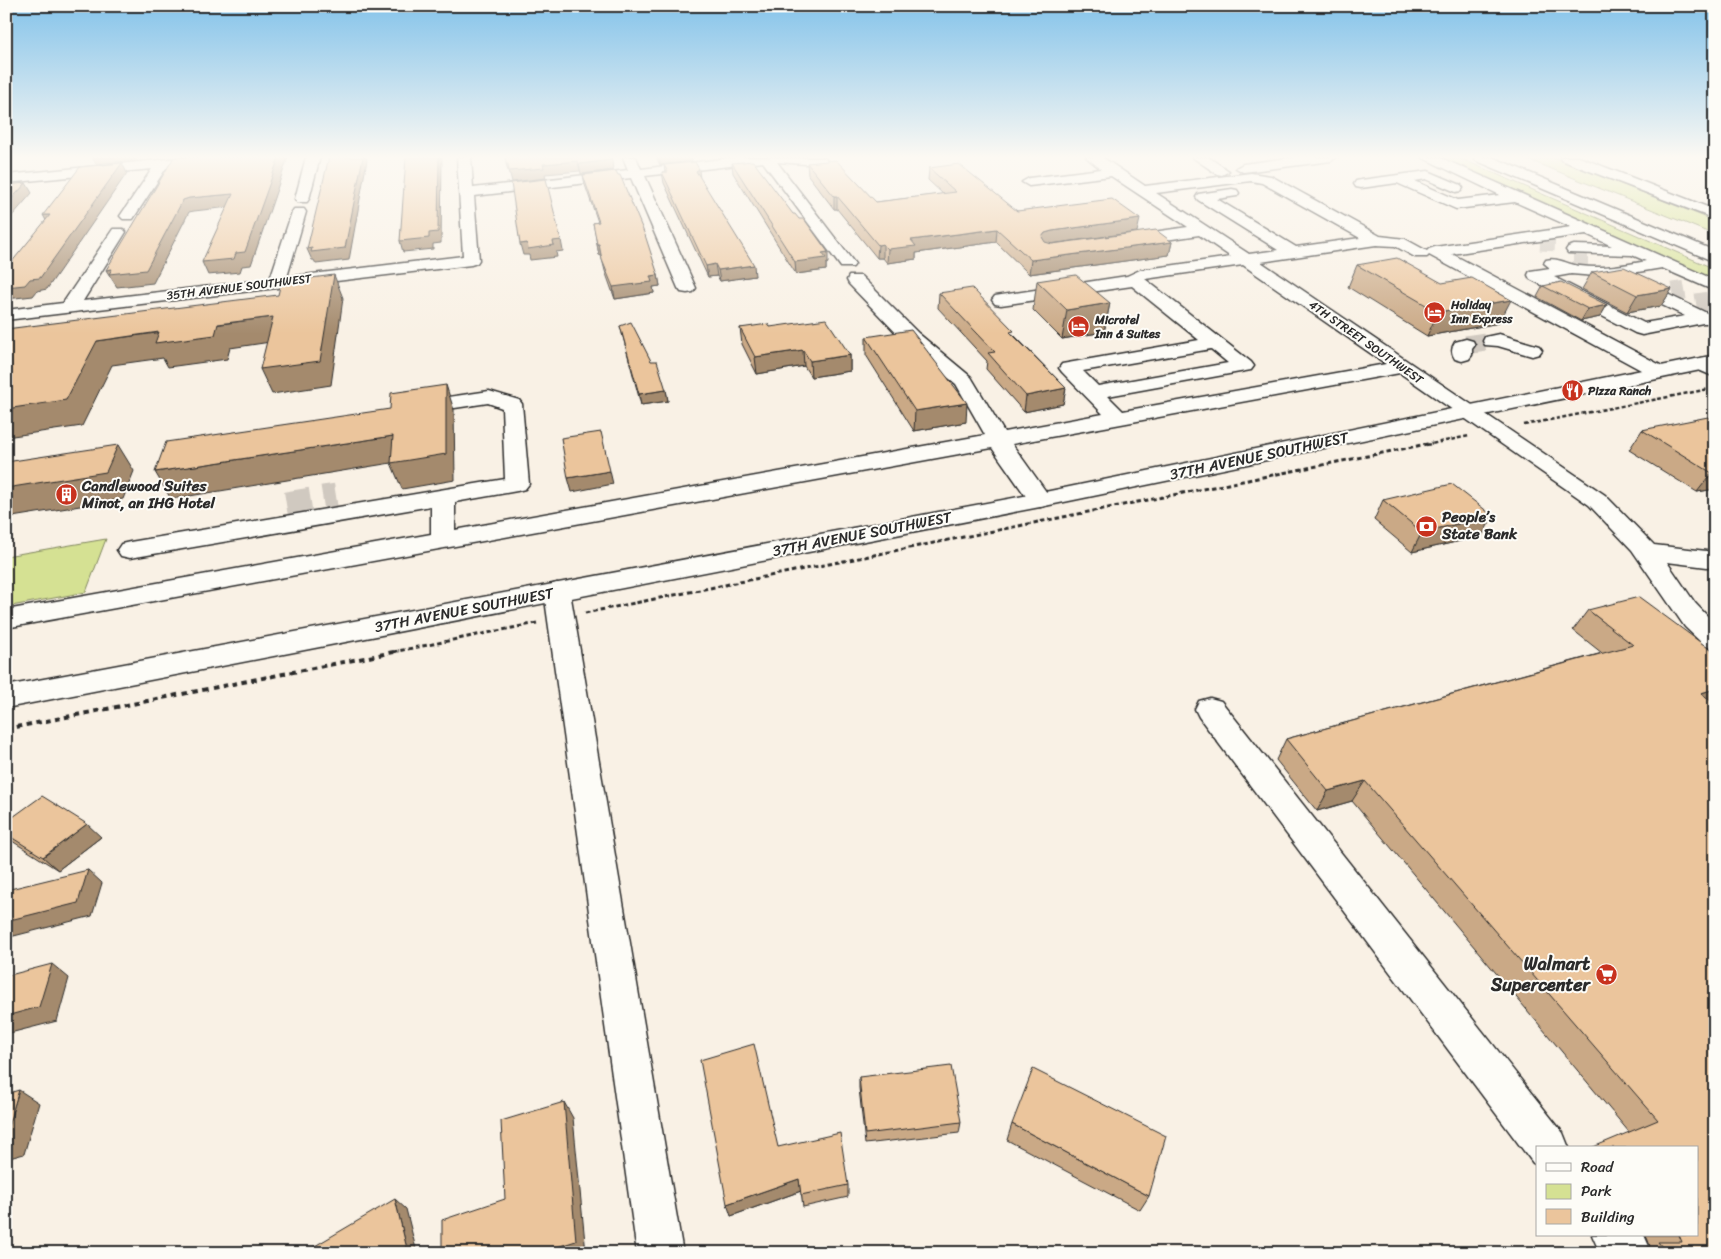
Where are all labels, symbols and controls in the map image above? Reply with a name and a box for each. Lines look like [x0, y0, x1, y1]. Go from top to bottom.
street label: 35TH AVENUE SOUTHWEST [165, 267, 314, 307]
street label: 4TH STREET SOUTHWEST [1304, 294, 1429, 391]
place label: Holiday Inn Express [1450, 294, 1513, 330]
hotel icon: Holiday Inn Express [1423, 300, 1447, 324]
place label: Microtel Inn & Suites [1094, 309, 1161, 345]
hotel icon: Microtel Inn & Suites [1067, 315, 1091, 339]
restaurant icon: Pizza Ranch [1560, 379, 1584, 403]
place label: Pizza Ranch [1588, 380, 1652, 402]
street label: 37TH AVENUE SOUTHWEST [1167, 424, 1352, 488]
place label: Candlewood Suites Minot, an IHG Hotel [81, 473, 215, 516]
building icon: Candlewood Suites Minot, an IHG Hotel [54, 483, 78, 507]
street label: 37TH AVENUE SOUTHWEST [770, 504, 955, 564]
place label: People’s State Bank [1441, 504, 1518, 547]
bank icon: People’s State Bank [1414, 514, 1438, 538]
street label: 37TH AVENUE SOUTHWEST [372, 580, 557, 640]
place label: Walmart Supercenter [1490, 948, 1592, 1001]
supermarket icon: Walmart Supercenter [1594, 962, 1618, 986]
legend [1536, 1146, 1698, 1236]
text: Road [1581, 1154, 1614, 1180]
text: Park [1581, 1178, 1612, 1204]
text: Building [1581, 1204, 1635, 1230]

